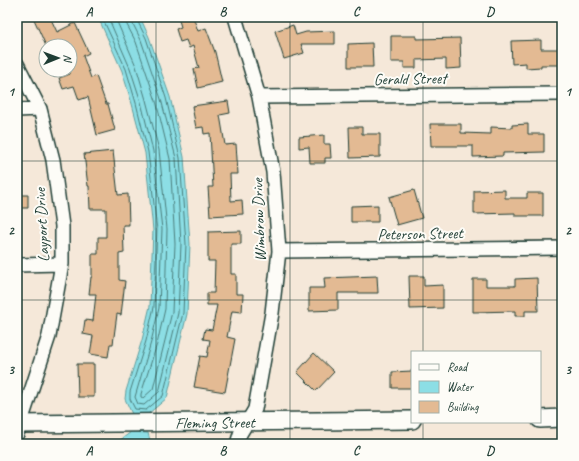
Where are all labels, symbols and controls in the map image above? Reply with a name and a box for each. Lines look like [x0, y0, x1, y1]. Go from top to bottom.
text: A [86, 4, 94, 20]
text: B [220, 4, 228, 20]
text: C [353, 4, 361, 20]
text: D [486, 4, 495, 20]
north arrow [38, 38, 78, 78]
text: N [61, 54, 75, 64]
street label: Gerald Street [373, 68, 449, 90]
text: 1 [8, 84, 16, 100]
text: 1 [565, 84, 573, 100]
street label: Wimbrow Drive [247, 176, 270, 262]
street label: Layport Drive [30, 186, 54, 262]
text: 2 [8, 223, 15, 239]
street label: Peterson Street [377, 223, 465, 245]
text: 2 [565, 223, 572, 239]
legend [411, 351, 541, 423]
text: Road [447, 359, 469, 375]
text: 3 [8, 362, 15, 378]
text: 3 [565, 362, 572, 378]
text: Water [447, 379, 475, 395]
text: Building [447, 399, 479, 415]
street label: Fleming Street [175, 413, 257, 433]
text: A [86, 443, 94, 459]
text: B [220, 443, 228, 459]
text: C [353, 443, 361, 459]
text: D [486, 443, 495, 459]

